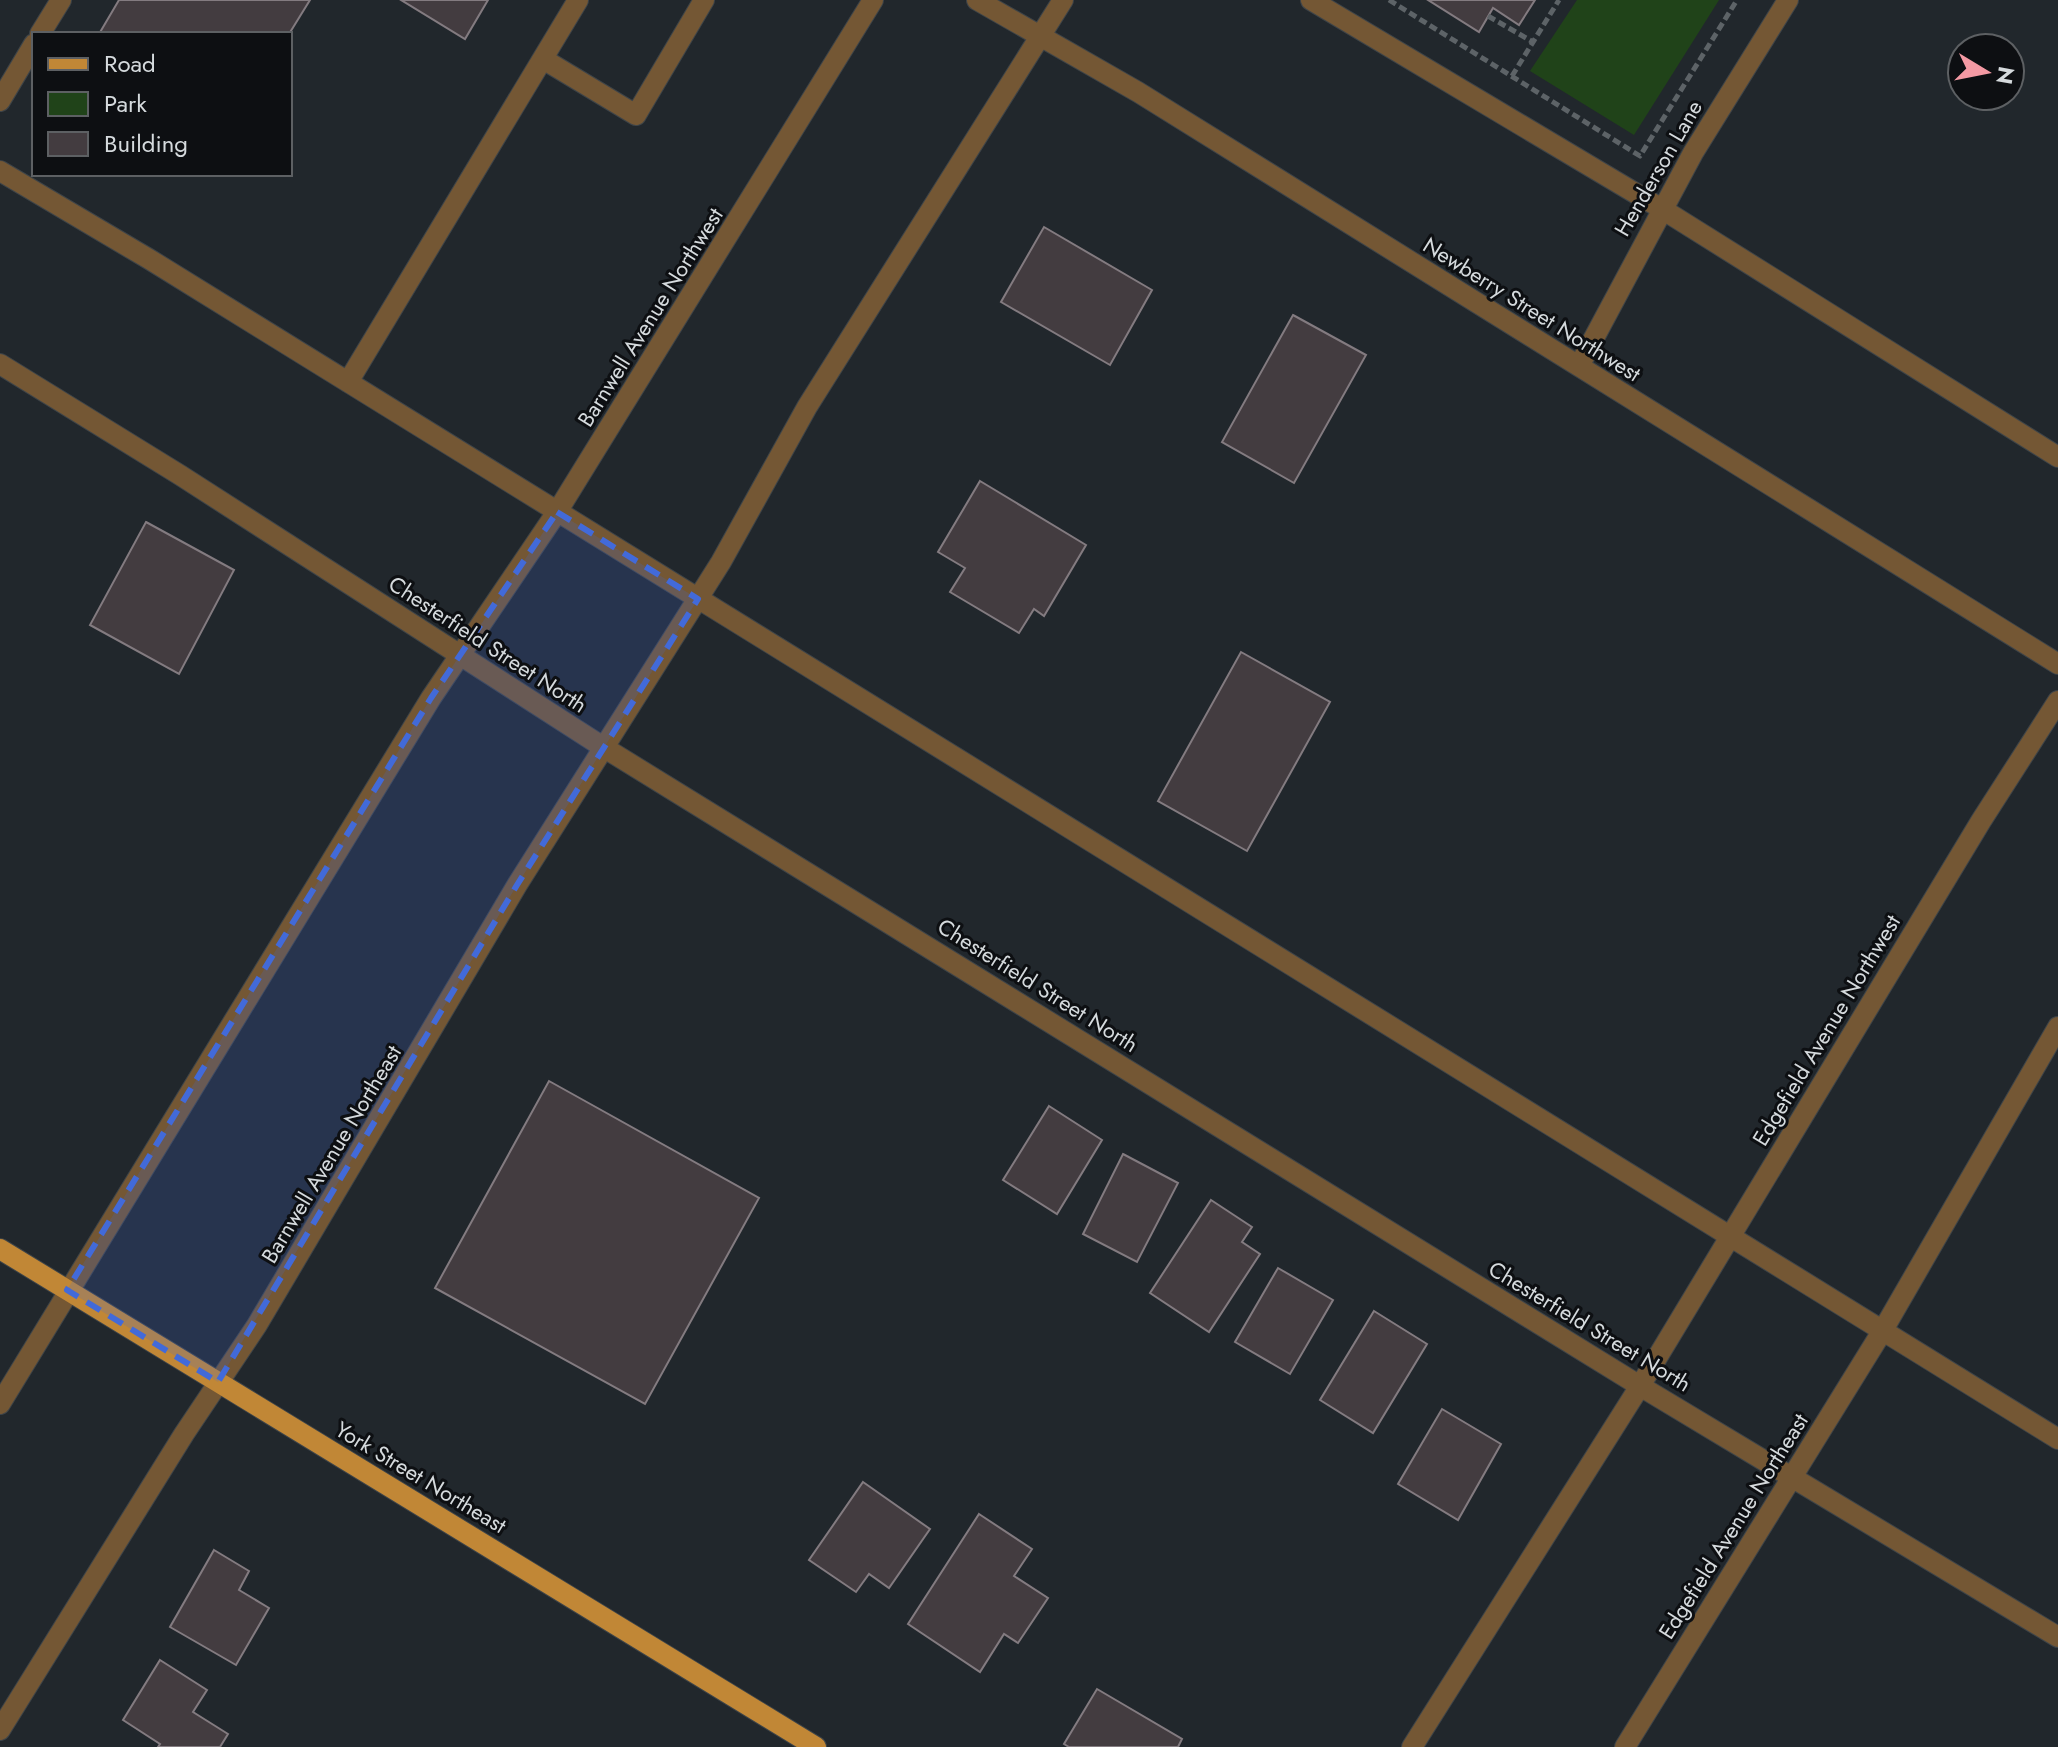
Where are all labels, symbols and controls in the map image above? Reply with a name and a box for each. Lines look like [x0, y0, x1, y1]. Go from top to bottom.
legend [32, 32, 292, 176]
north arrow [1946, 32, 2026, 112]
text: Road [104, 46, 156, 81]
text: N [1988, 64, 2023, 87]
text: Park [104, 86, 147, 121]
street label: Henderson Lane [1606, 94, 1710, 242]
text: Building [104, 126, 188, 161]
street label: Barnwell Avenue Northwest [569, 201, 731, 433]
street label: Newberry Street Northwest [1417, 229, 1648, 390]
street label: Chesterfield Street North [382, 568, 594, 720]
street label: Edgefield Avenue Northwest [1744, 908, 1908, 1152]
street label: Chesterfield Street North [932, 910, 1144, 1060]
street label: Barnwell Avenue Northeast [253, 1038, 409, 1269]
street label: Chesterfield Street North [1483, 1253, 1697, 1399]
street label: Edgefield Avenue Northeast [1650, 1406, 1816, 1645]
street label: York Street Northeast [329, 1413, 513, 1541]

